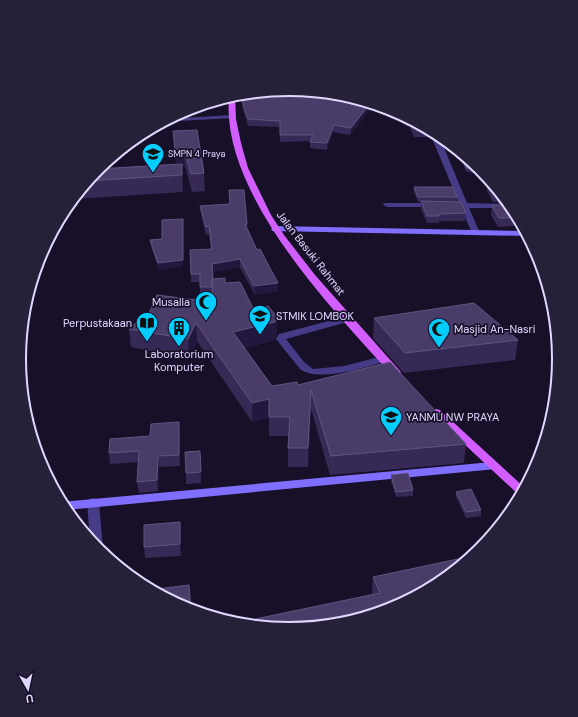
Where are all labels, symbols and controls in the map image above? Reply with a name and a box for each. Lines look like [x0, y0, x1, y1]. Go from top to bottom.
school or university icon: SMPN 4 Praya [140, 141, 166, 174]
place label: SMPN 4 Praya [168, 148, 226, 160]
street label: Jalan Basuki Rahmat [274, 208, 348, 298]
mosque icon: Musalla [193, 289, 219, 322]
place label: Musalla [152, 295, 190, 309]
school or university icon: STMIK LOMBOK [247, 303, 273, 336]
place label: STMIK LOMBOK [276, 309, 355, 323]
library icon: Perpustakaan [134, 310, 160, 343]
building icon: Laboratorium Komputer [166, 315, 192, 348]
place label: Perpustakaan [63, 316, 132, 330]
mosque icon: Masjid An-Nasri [426, 316, 452, 349]
place label: Masjid An-Nasri [454, 322, 535, 336]
place label: Laboratorium Komputer [145, 347, 213, 374]
school or university icon: YANMU NW PRAYA [378, 404, 404, 437]
place label: YANMU NW PRAYA [406, 410, 499, 424]
north arrow [8, 669, 48, 709]
text: U [25, 691, 34, 706]

